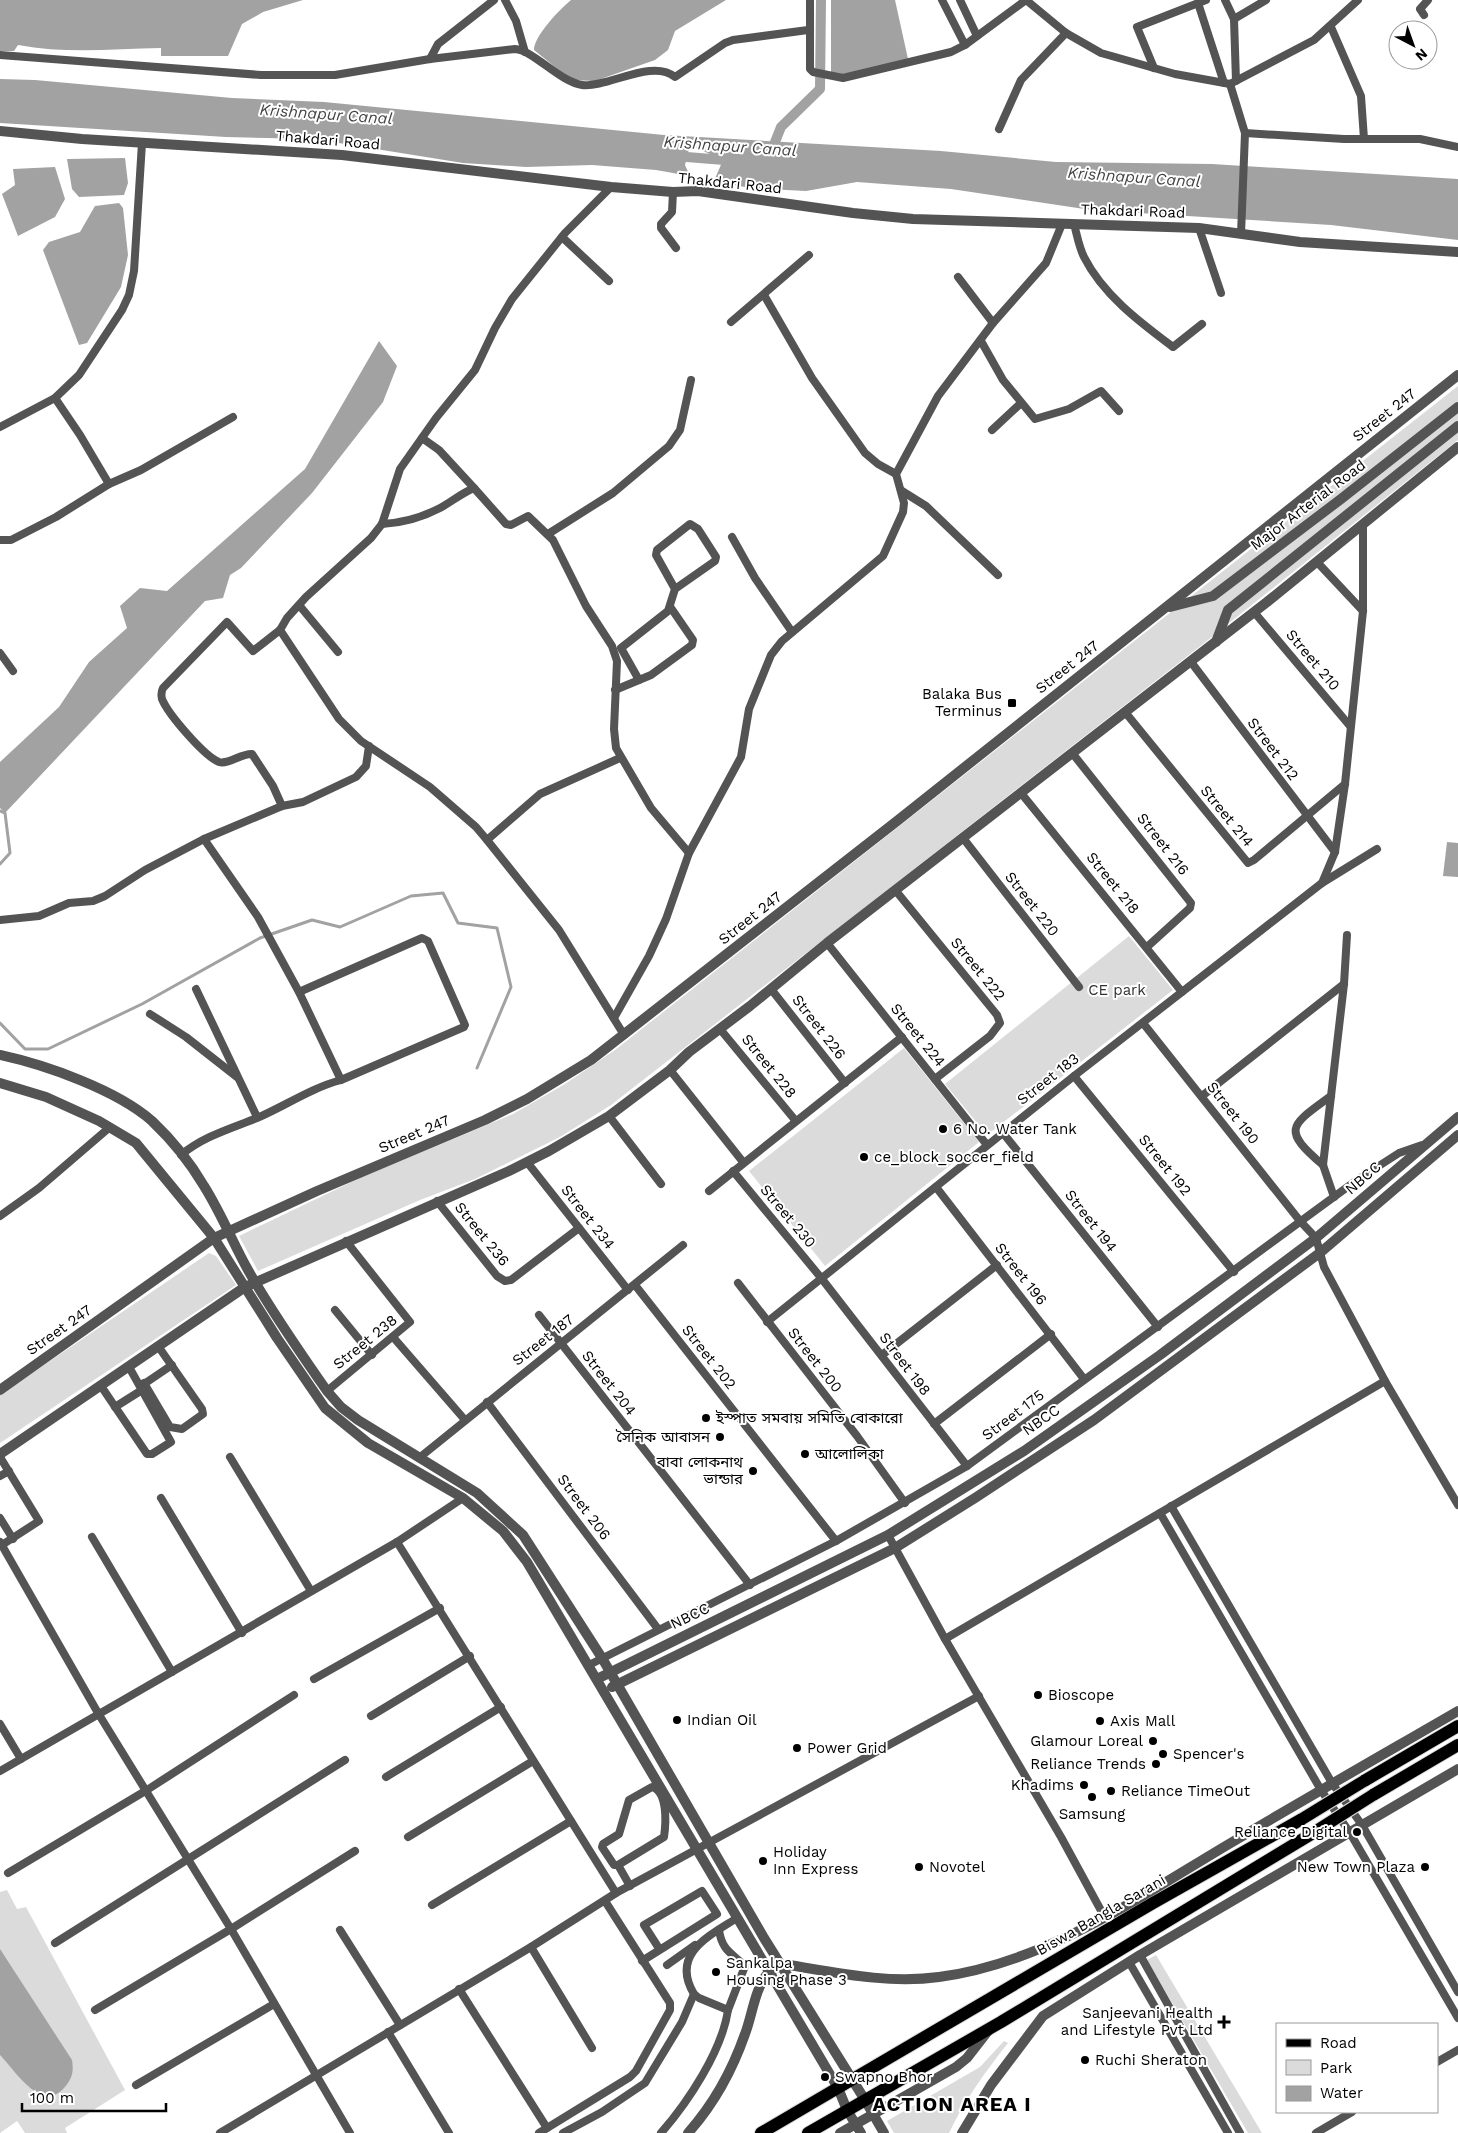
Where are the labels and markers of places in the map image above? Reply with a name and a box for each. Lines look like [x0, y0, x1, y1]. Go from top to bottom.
place label: Balaka Bus Terminus [922, 685, 1002, 720]
marker: Balaka Bus Terminus [1006, 697, 1018, 709]
place label: 6 No. Water Tank [953, 1120, 1077, 1138]
marker: 6 No. Water Tank [937, 1123, 949, 1135]
place label: ce_block_soccer_field [874, 1148, 1034, 1166]
marker: ce_block_soccer_field [858, 1151, 870, 1163]
place label: ইস্পাত সমবায় সমিতি বোকারো [715, 1409, 904, 1427]
marker: ইস্পাত সমবায় সমিতি বোকারো [700, 1412, 712, 1424]
place label: সৈনিক আবাসন [615, 1428, 711, 1446]
marker: সৈনিক আবাসন [714, 1431, 726, 1443]
place label: আলোলিকা [814, 1445, 885, 1463]
marker: আলোলিকা [799, 1448, 811, 1460]
place label: বাবা লোকনাথ ভান্ডার [656, 1453, 744, 1488]
marker: বাবা লোকনাথ ভান্ডার [747, 1465, 759, 1477]
place label: Bioscope [1048, 1686, 1114, 1704]
marker: Bioscope [1032, 1689, 1044, 1701]
place label: Indian Oil [687, 1711, 757, 1729]
place label: Axis Mall [1110, 1712, 1176, 1730]
marker: Indian Oil [671, 1714, 683, 1726]
marker: Axis Mall [1094, 1715, 1106, 1727]
place label: Glamour Loreal [1030, 1732, 1143, 1750]
marker: Glamour Loreal [1147, 1735, 1159, 1747]
place label: Power Grid [807, 1739, 887, 1757]
marker: Power Grid [791, 1742, 803, 1754]
place label: Spencer's [1173, 1745, 1244, 1763]
marker: Spencer's [1157, 1748, 1169, 1760]
place label: Reliance Trends [1030, 1755, 1146, 1773]
marker: Reliance Trends [1150, 1758, 1162, 1770]
place label: Khadims [1011, 1776, 1074, 1794]
marker: Khadims [1078, 1779, 1090, 1791]
place label: Reliance TimeOut [1121, 1782, 1251, 1800]
marker: Reliance TimeOut [1105, 1785, 1117, 1797]
marker: Samsung [1086, 1791, 1098, 1803]
place label: Samsung [1059, 1805, 1125, 1823]
place label: Reliance Digital [1234, 1823, 1347, 1841]
marker: Reliance Digital [1351, 1826, 1363, 1838]
place label: Holiday Inn Express [773, 1843, 858, 1878]
marker: Holiday Inn Express [757, 1855, 769, 1867]
place label: Novotel [929, 1858, 985, 1876]
place label: New Town Plaza [1297, 1858, 1415, 1876]
marker: Novotel [913, 1861, 925, 1873]
marker: New Town Plaza [1419, 1861, 1431, 1873]
place label: Sankalpa Housing Phase 3 [726, 1954, 847, 1989]
marker: Sankalpa Housing Phase 3 [710, 1966, 722, 1978]
place label: Sanjeevani Health and Lifestyle Pvt Ltd [1061, 2004, 1213, 2039]
marker: Sanjeevani Health and Lifestyle Pvt Ltd [1217, 2015, 1231, 2029]
place label: Ruchi Sheraton [1095, 2051, 1207, 2069]
marker: Ruchi Sheraton [1079, 2054, 1091, 2066]
place label: Swapno Bhor [835, 2068, 933, 2086]
marker: Swapno Bhor [819, 2071, 831, 2083]

